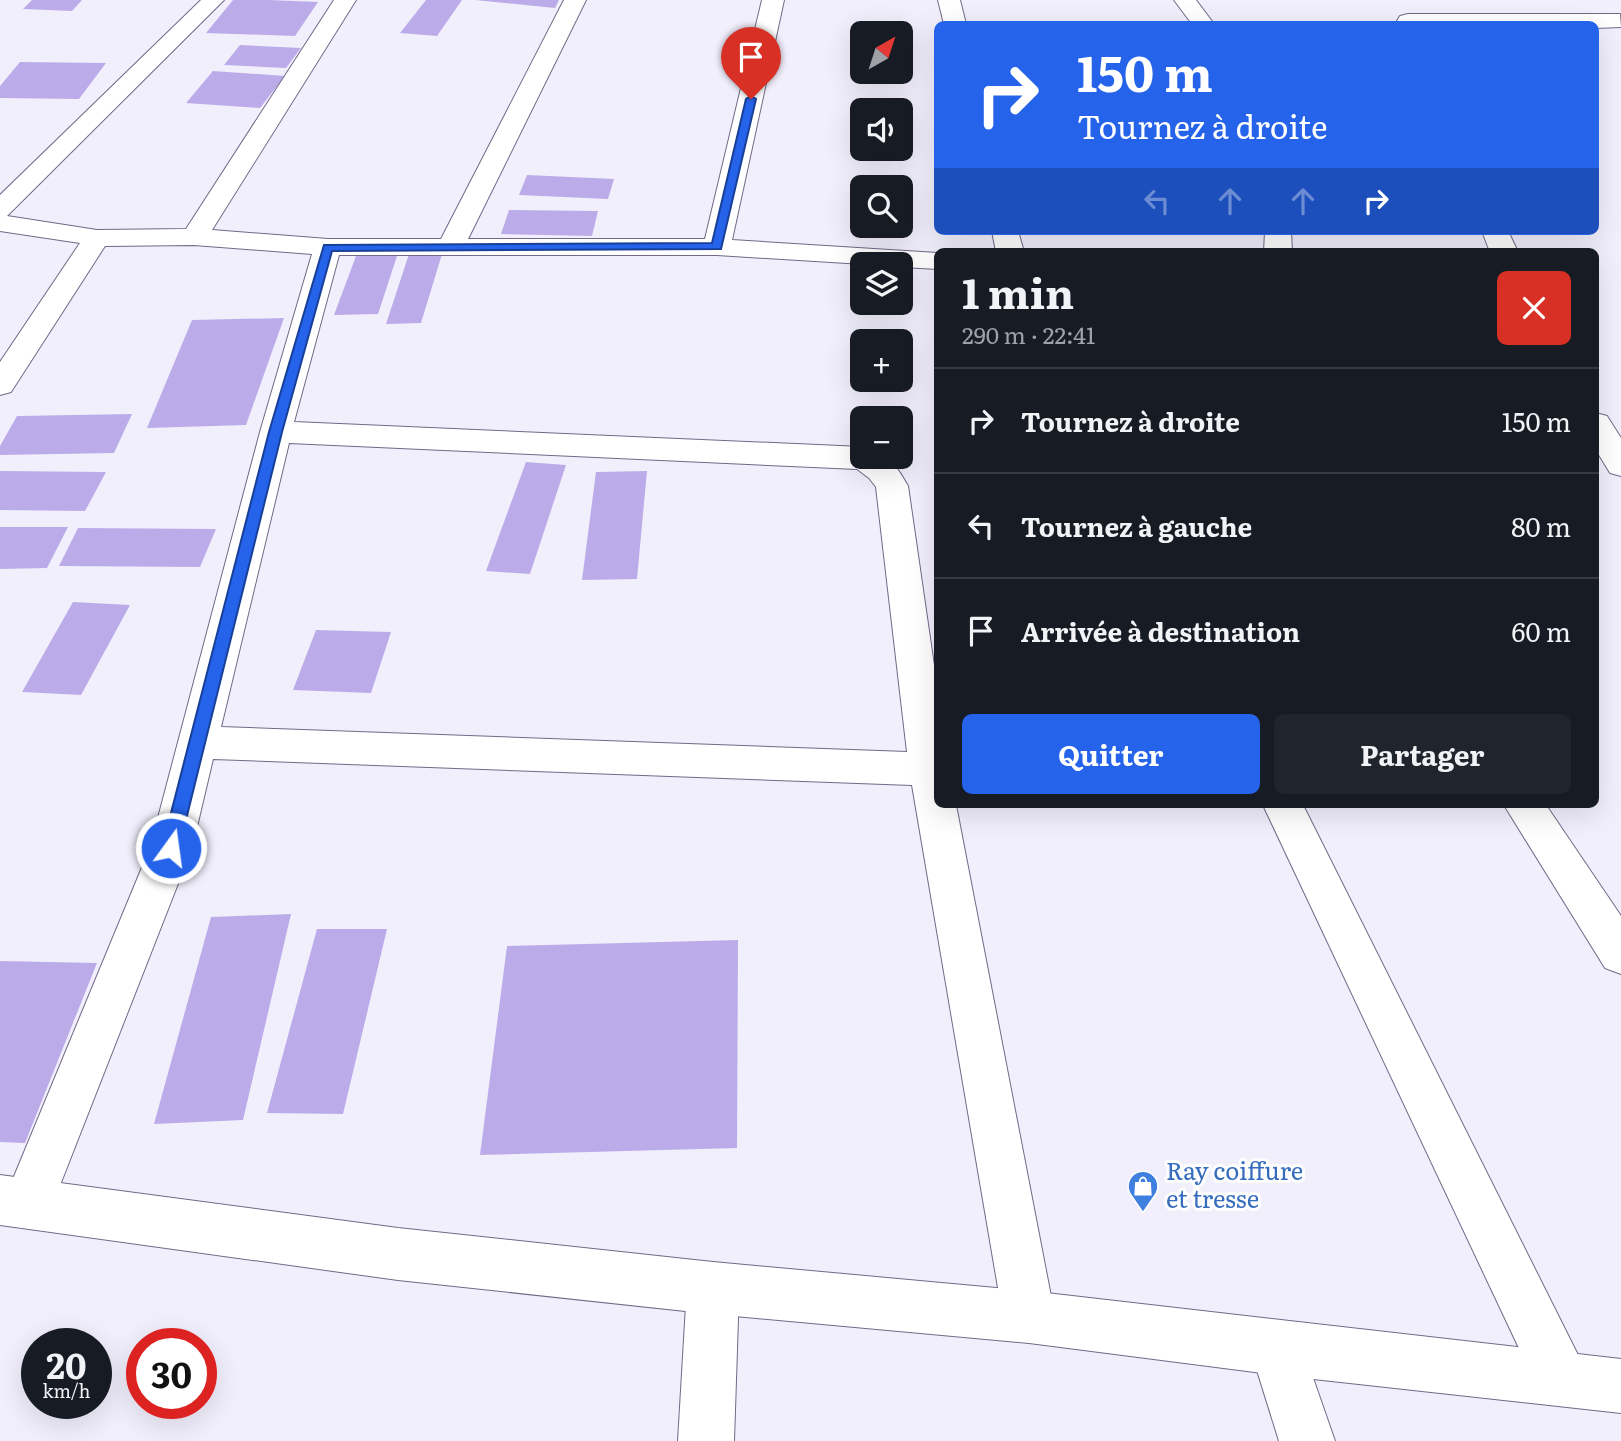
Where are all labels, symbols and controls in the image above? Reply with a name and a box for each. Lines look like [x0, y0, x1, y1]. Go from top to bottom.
north arrow [850, 21, 914, 84]
map controls [850, 21, 913, 469]
pin [721, 27, 781, 99]
text: 150 m [1077, 34, 1213, 107]
icon: arrive [732, 38, 770, 76]
icon: right [962, 49, 1053, 140]
button: sound [850, 98, 913, 161]
text: Tournez à droite [1077, 101, 1328, 149]
button: search [850, 175, 913, 238]
icon: left [1138, 182, 1176, 220]
icon: ahead [1211, 182, 1249, 220]
icon: ahead [1284, 182, 1322, 220]
icon: right [1357, 182, 1395, 220]
button: layers [850, 252, 913, 315]
text: 1 min [962, 260, 1074, 322]
button: close [1497, 271, 1571, 345]
text: 290 m · 22:41 [962, 317, 1095, 351]
button: + [850, 329, 913, 392]
text: Tournez à droite [1021, 401, 1240, 440]
text: 150 m [1502, 401, 1571, 440]
icon: right [962, 402, 1000, 440]
button: − [850, 406, 913, 469]
text: Tournez à gauche [1021, 506, 1252, 545]
text: 80 m [1511, 506, 1571, 545]
icon: left [962, 507, 1000, 545]
text: Arrivée à destination [1021, 611, 1300, 650]
text: 60 m [1512, 611, 1571, 650]
icon: arrive [962, 612, 1000, 650]
button: Quitter [962, 714, 1260, 794]
button: Partager [1274, 714, 1571, 794]
position arrow [134, 811, 208, 885]
place label: Ray coiffure et tresse [1166, 1152, 1303, 1215]
shop icon: Ray coiffure et tresse [1126, 1169, 1160, 1213]
speed limit sign: 30 [126, 1328, 217, 1419]
text: 20 [46, 1338, 87, 1390]
text: km/h [43, 1377, 90, 1404]

